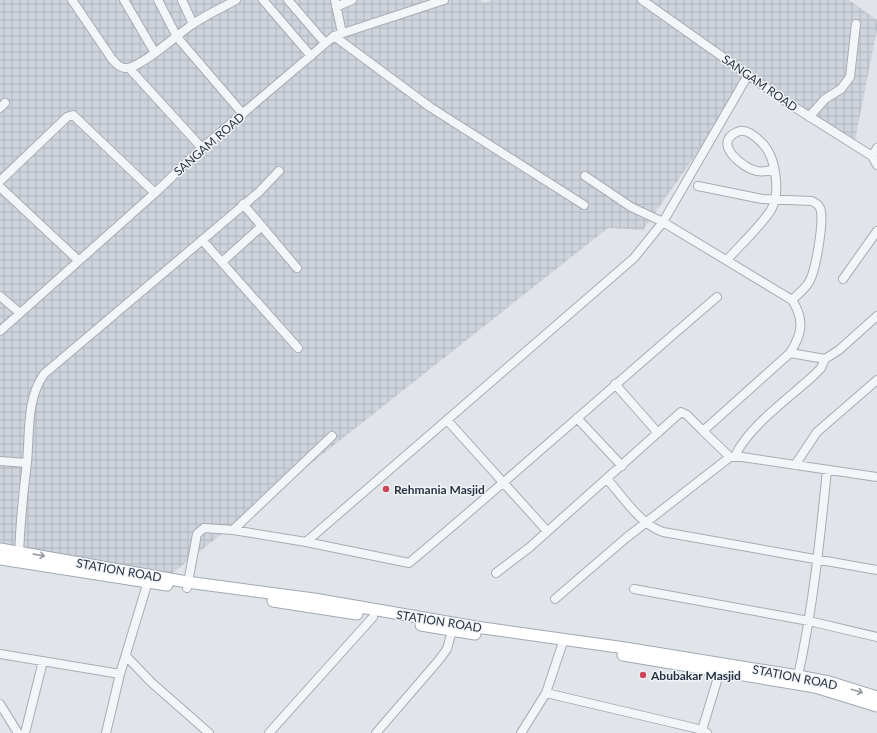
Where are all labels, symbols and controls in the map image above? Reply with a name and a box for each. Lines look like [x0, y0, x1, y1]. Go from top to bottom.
street label: SANGAM ROAD [719, 51, 801, 115]
street label: SANGAM ROAD [171, 109, 247, 179]
place label: Rehmania Masjid [394, 482, 485, 497]
marker: Rehmania Masjid [381, 484, 391, 494]
one-way arrow [32, 551, 45, 559]
street label: STATION ROAD [75, 555, 163, 585]
street label: STATION ROAD [395, 607, 483, 635]
street label: STATION ROAD [751, 661, 839, 693]
place label: Abubakar Masjid [650, 668, 741, 683]
marker: Abubakar Masjid [638, 670, 648, 680]
one-way arrow [850, 688, 863, 695]

